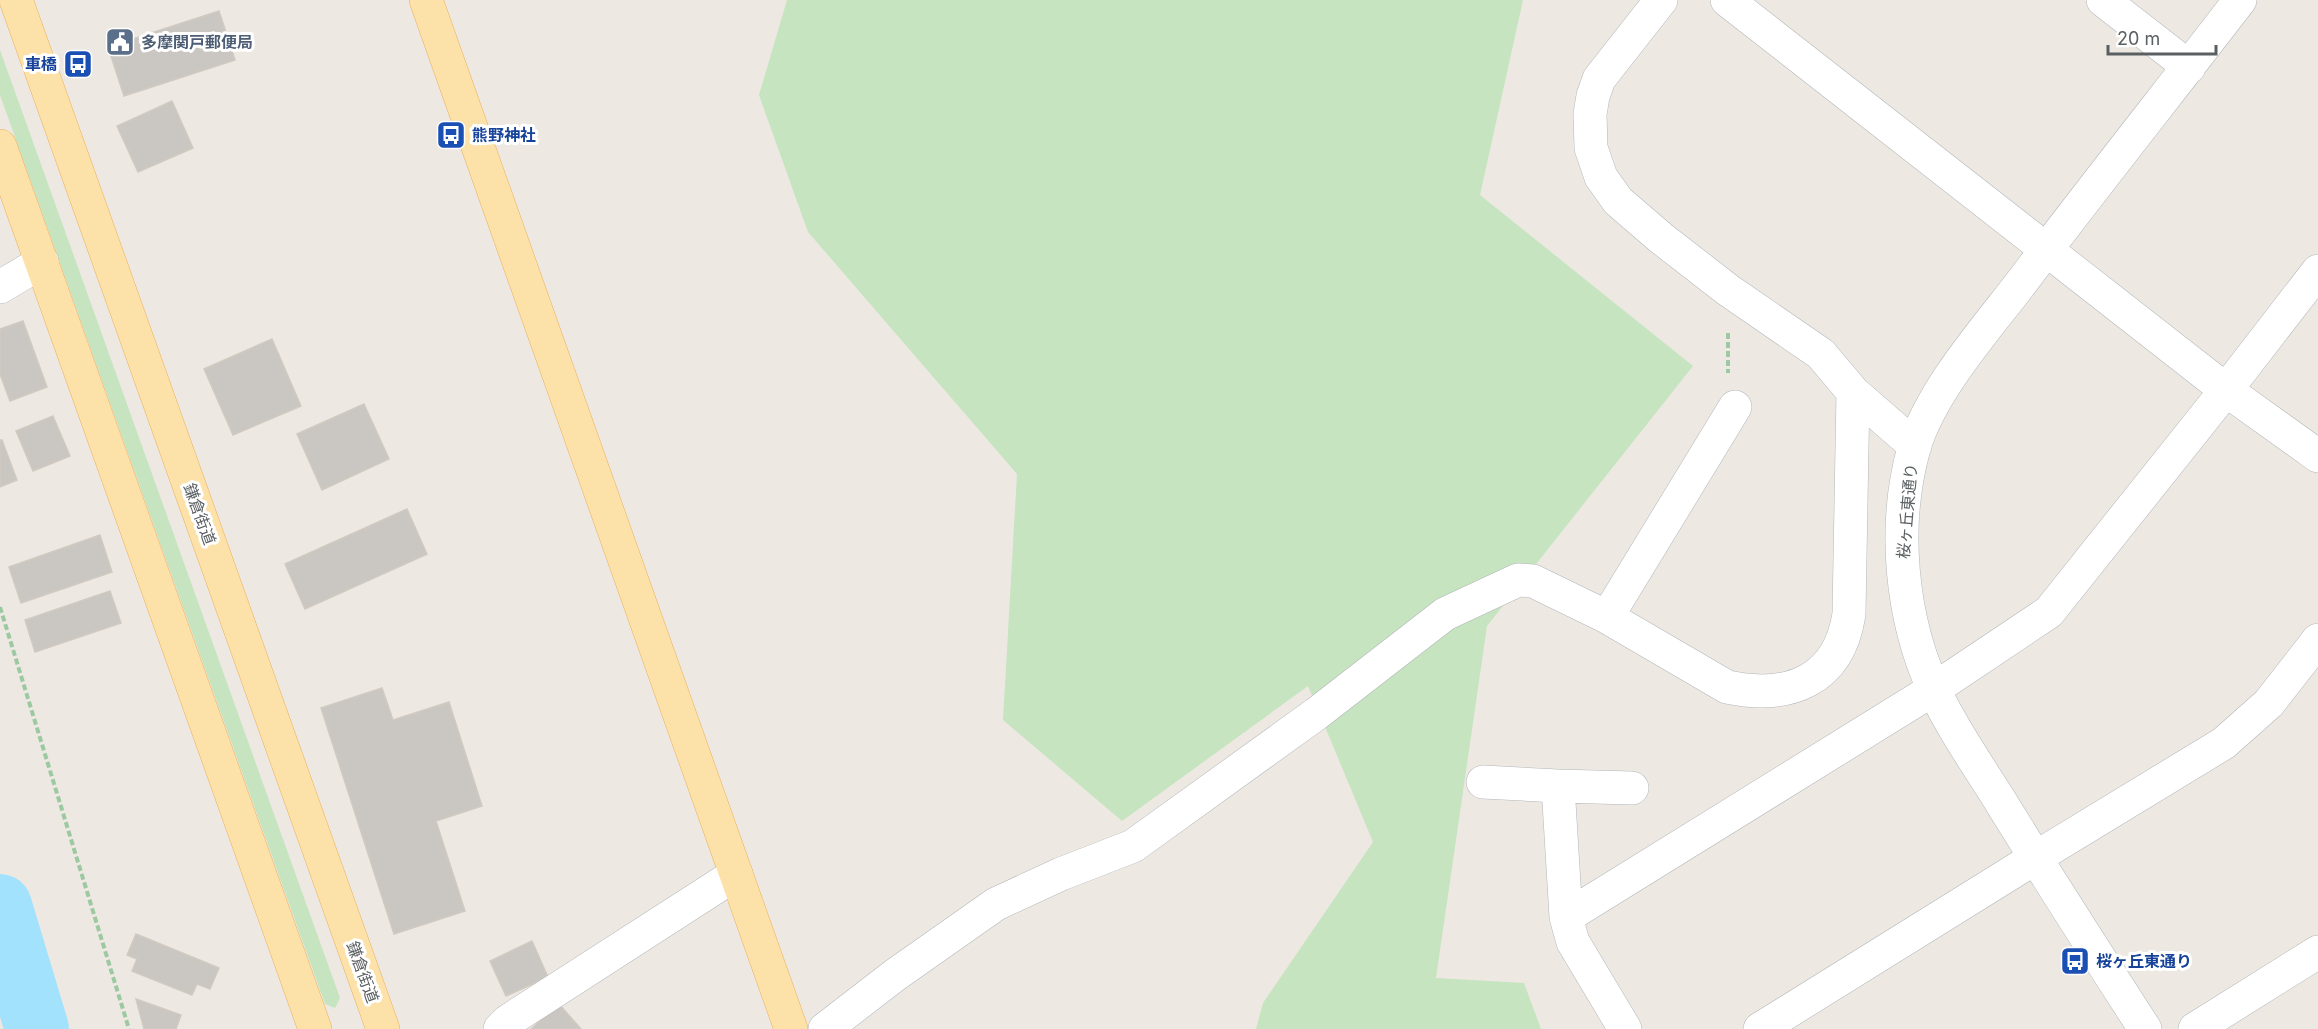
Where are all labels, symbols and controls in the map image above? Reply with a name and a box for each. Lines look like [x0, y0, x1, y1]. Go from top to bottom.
scale bar [2108, 18, 2216, 56]
public building icon: 多摩関戸郵便局 [104, 26, 136, 58]
text: 20 m [2117, 28, 2160, 49]
place label: 多摩関戸郵便局 [141, 32, 253, 52]
bus stop icon: 車橋 [62, 48, 94, 80]
place label: 車橋 [25, 54, 57, 74]
bus stop icon: 熊野神社 [435, 119, 467, 151]
place label: 熊野神社 [472, 125, 536, 145]
street label: 桜ヶ丘東通り [1893, 462, 1921, 560]
street label: 鎌倉街道 [180, 481, 220, 547]
street label: 鎌倉街道 [343, 939, 383, 1005]
bus stop icon: 桜ヶ丘東通り [2059, 945, 2091, 977]
place label: 桜ヶ丘東通り [2096, 951, 2192, 971]

